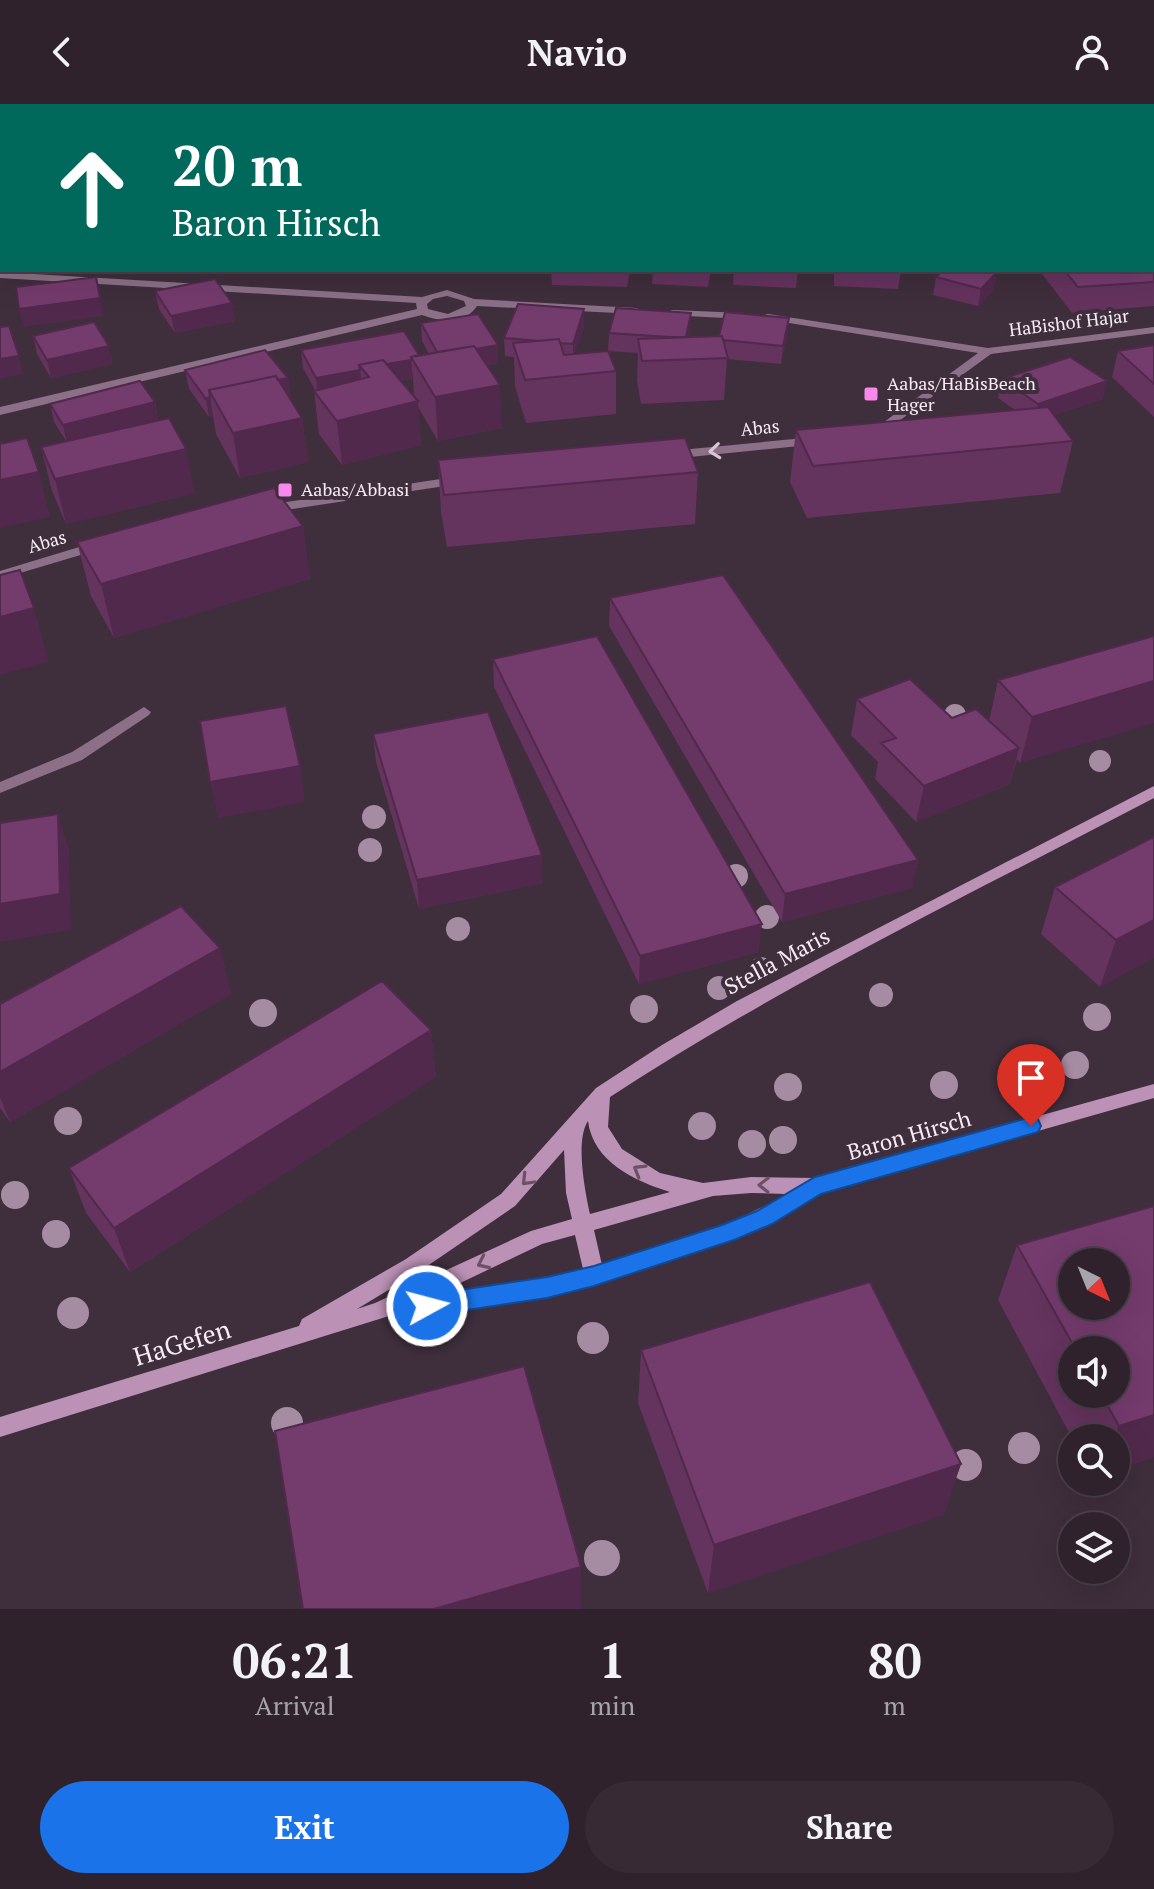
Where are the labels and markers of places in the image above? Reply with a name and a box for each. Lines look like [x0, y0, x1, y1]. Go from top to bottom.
place label: Aabas/HaBisBeach Hager [887, 371, 1036, 416]
marker: Aabas/HaBisBeach Hager [862, 385, 880, 403]
place label: Aabas/Abbasi [301, 477, 410, 501]
marker: Aabas/Abbasi [276, 481, 294, 499]
pin [997, 1044, 1065, 1126]

